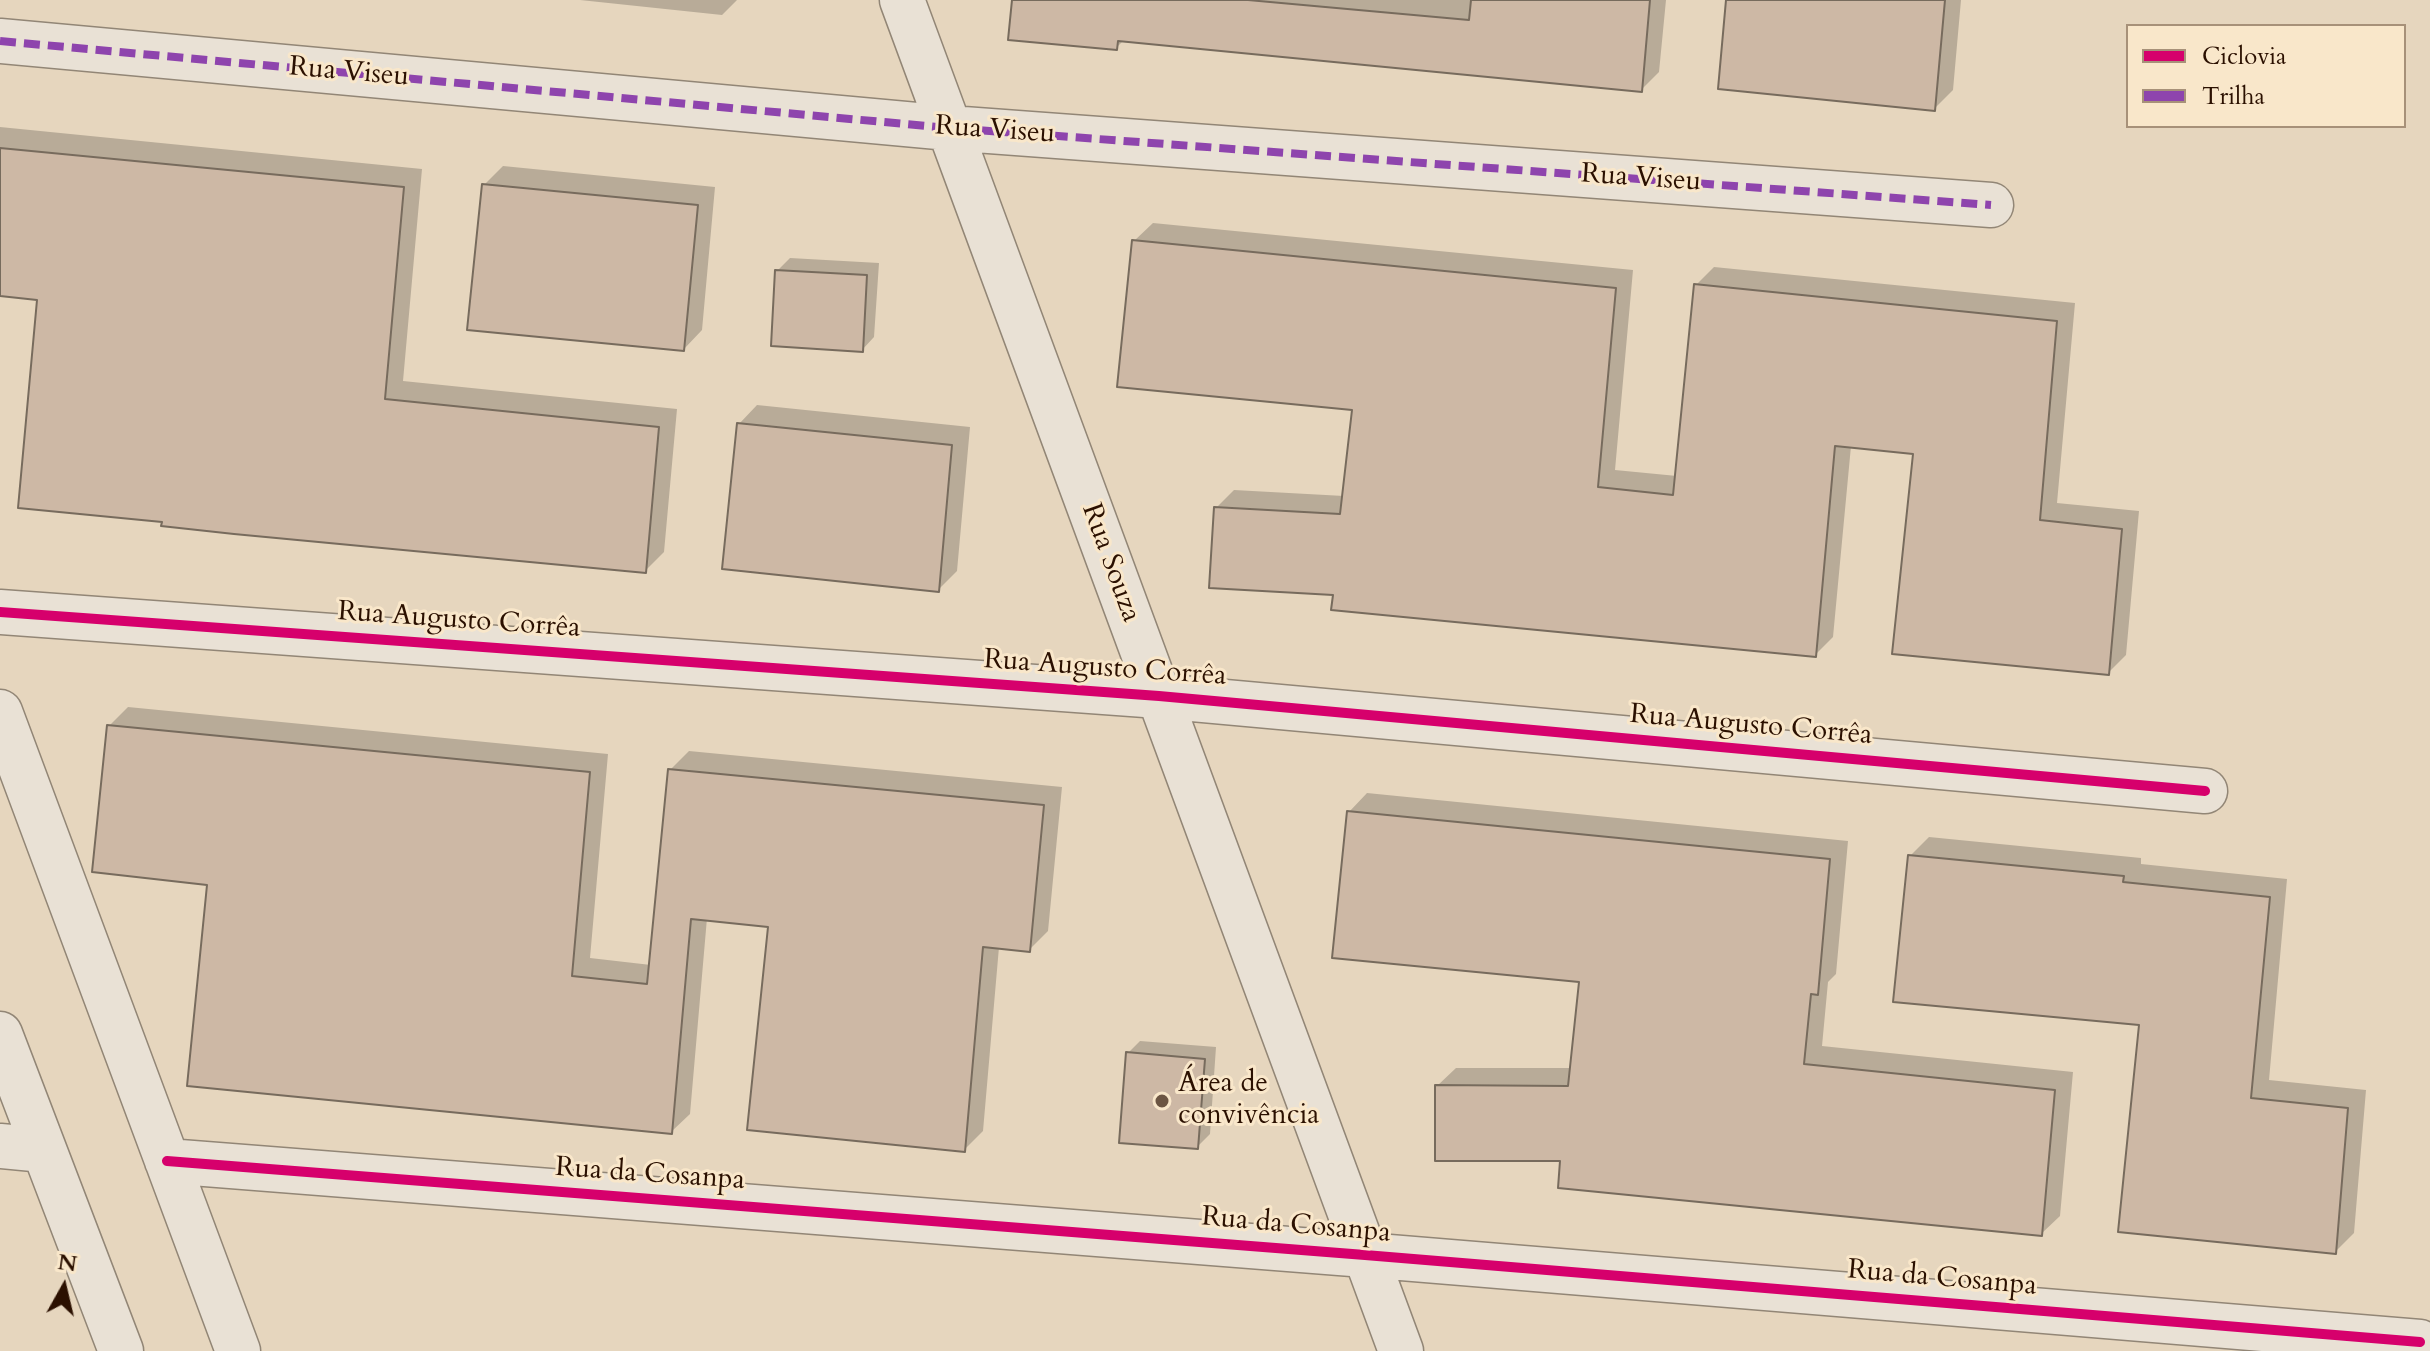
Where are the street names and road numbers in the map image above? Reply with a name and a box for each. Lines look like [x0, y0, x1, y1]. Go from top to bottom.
street label: Rua Viseu [288, 51, 410, 95]
street label: Rua Viseu [934, 110, 1056, 152]
street label: Rua Viseu [1580, 158, 1702, 200]
street label: Rua Souza [1073, 499, 1147, 627]
street label: Rua Augusto Corrêa [336, 596, 582, 646]
street label: Rua Augusto Corrêa [982, 644, 1228, 694]
street label: Rua Augusto Corrêa [1628, 699, 1874, 753]
street label: Rua da Cosanpa [554, 1152, 746, 1198]
street label: Rua da Cosanpa [1200, 1201, 1392, 1251]
street label: Rua da Cosanpa [1846, 1254, 2038, 1304]

